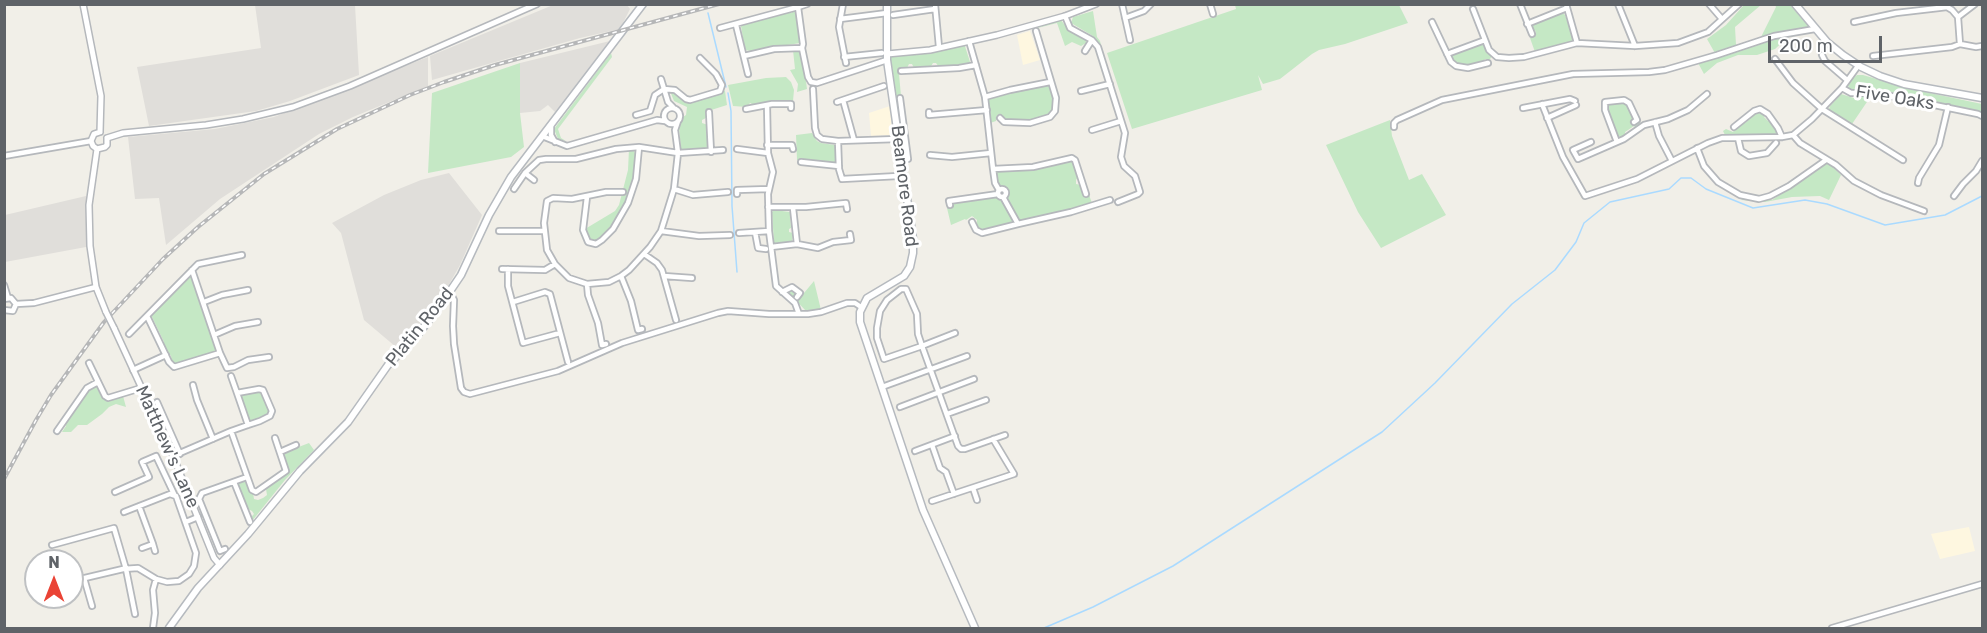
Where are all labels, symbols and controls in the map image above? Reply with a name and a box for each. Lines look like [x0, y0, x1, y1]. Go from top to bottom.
scale bar [1771, 24, 1885, 62]
text: 200 m [1779, 35, 1833, 57]
street label: Five Oaks [1854, 81, 1936, 115]
street label: Beamore Road [886, 124, 922, 248]
street label: Platin Road [382, 283, 458, 371]
street label: Matthew's Lane [130, 382, 204, 512]
north arrow [24, 549, 84, 609]
text: N [48, 553, 60, 572]

